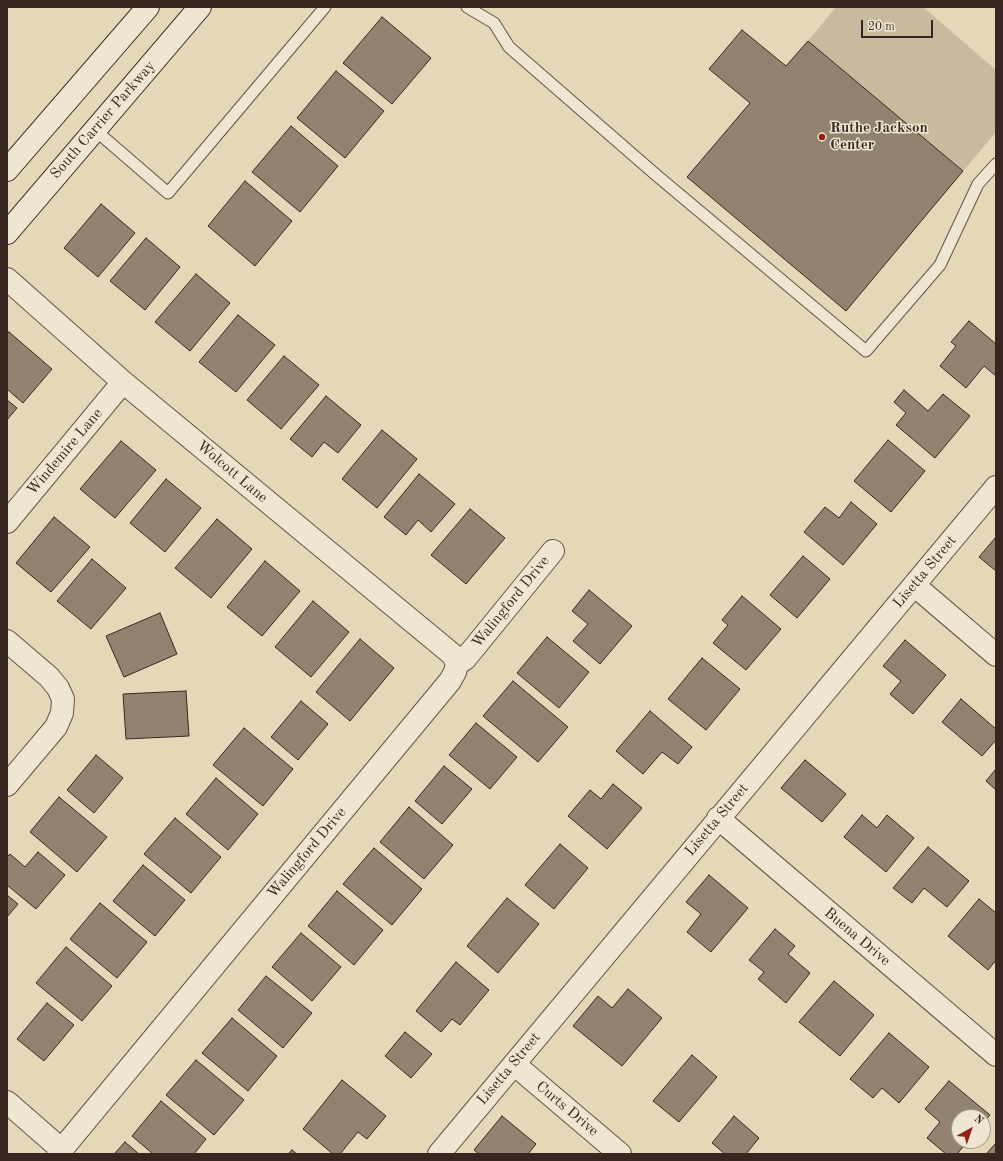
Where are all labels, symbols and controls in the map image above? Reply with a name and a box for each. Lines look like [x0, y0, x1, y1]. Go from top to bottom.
scale bar [863, 12, 935, 38]
text: 20 m [868, 21, 895, 33]
street label: South Carrier Parkway [47, 57, 159, 183]
place label: Ruthe Jackson Center [830, 119, 928, 154]
marker: Ruthe Jackson Center [817, 132, 827, 142]
street label: Windemire Lane [23, 405, 107, 499]
street label: Wolcott Lane [193, 437, 271, 507]
street label: Lisetta Street [889, 532, 961, 612]
street label: Walingford Drive [468, 552, 554, 652]
street label: Lisetta Street [681, 780, 753, 860]
street label: Walingford Drive [264, 804, 350, 902]
street label: Buena Drive [820, 904, 894, 970]
street label: Lisetta Street [473, 1029, 545, 1109]
street label: Curts Drive [532, 1078, 602, 1140]
north arrow [951, 1109, 991, 1149]
text: N [972, 1113, 985, 1127]

